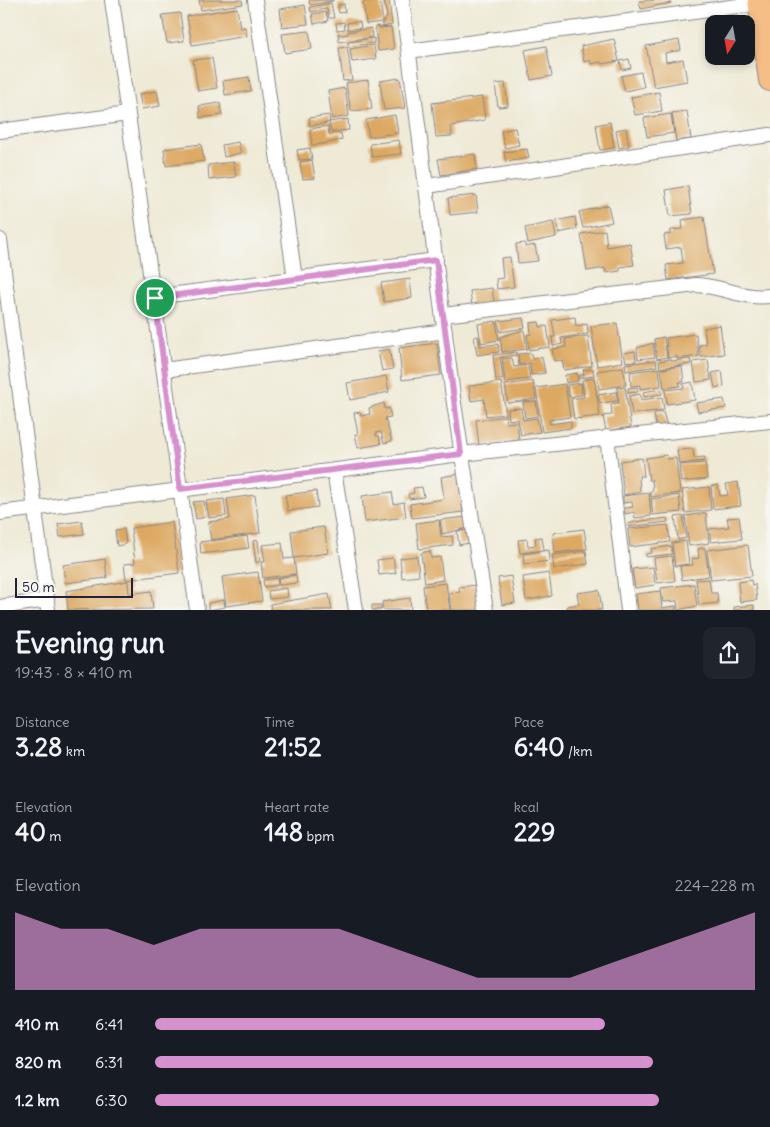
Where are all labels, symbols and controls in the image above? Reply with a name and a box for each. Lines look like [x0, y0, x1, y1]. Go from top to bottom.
north arrow [705, 15, 755, 65]
map controls [705, 15, 755, 65]
pin [134, 277, 176, 319]
icon: arrive [141, 284, 169, 312]
scale bar [15, 574, 132, 598]
text: 50 m [22, 578, 55, 596]
text: Evening run [15, 625, 165, 661]
button: share [703, 627, 755, 679]
text: 19:43 · 8 × 410 m [15, 662, 132, 682]
text: Distance [15, 713, 70, 731]
text: Time [264, 713, 295, 731]
text: Pace [514, 713, 544, 731]
text: 3.28 [15, 731, 62, 763]
text: 21:52 [264, 731, 322, 763]
text: 6:40 [514, 731, 565, 763]
text: km [62, 742, 85, 760]
text: /km [565, 742, 592, 760]
text: Elevation [15, 798, 72, 816]
text: Heart rate [264, 798, 329, 816]
text: kcal [514, 798, 539, 816]
text: 40 [15, 816, 46, 848]
text: 148 [264, 816, 303, 848]
text: 229 [514, 816, 555, 848]
text: m [46, 827, 62, 845]
text: bpm [303, 827, 334, 845]
text: Elevation [15, 875, 81, 895]
text: 224–228 m [675, 875, 755, 895]
text: 410 m [15, 1014, 59, 1034]
text: 6:41 [95, 1014, 123, 1034]
text: 820 m [15, 1052, 61, 1072]
text: 6:31 [95, 1052, 123, 1072]
text: 1.2 km [15, 1090, 59, 1110]
text: 6:30 [95, 1090, 127, 1110]

